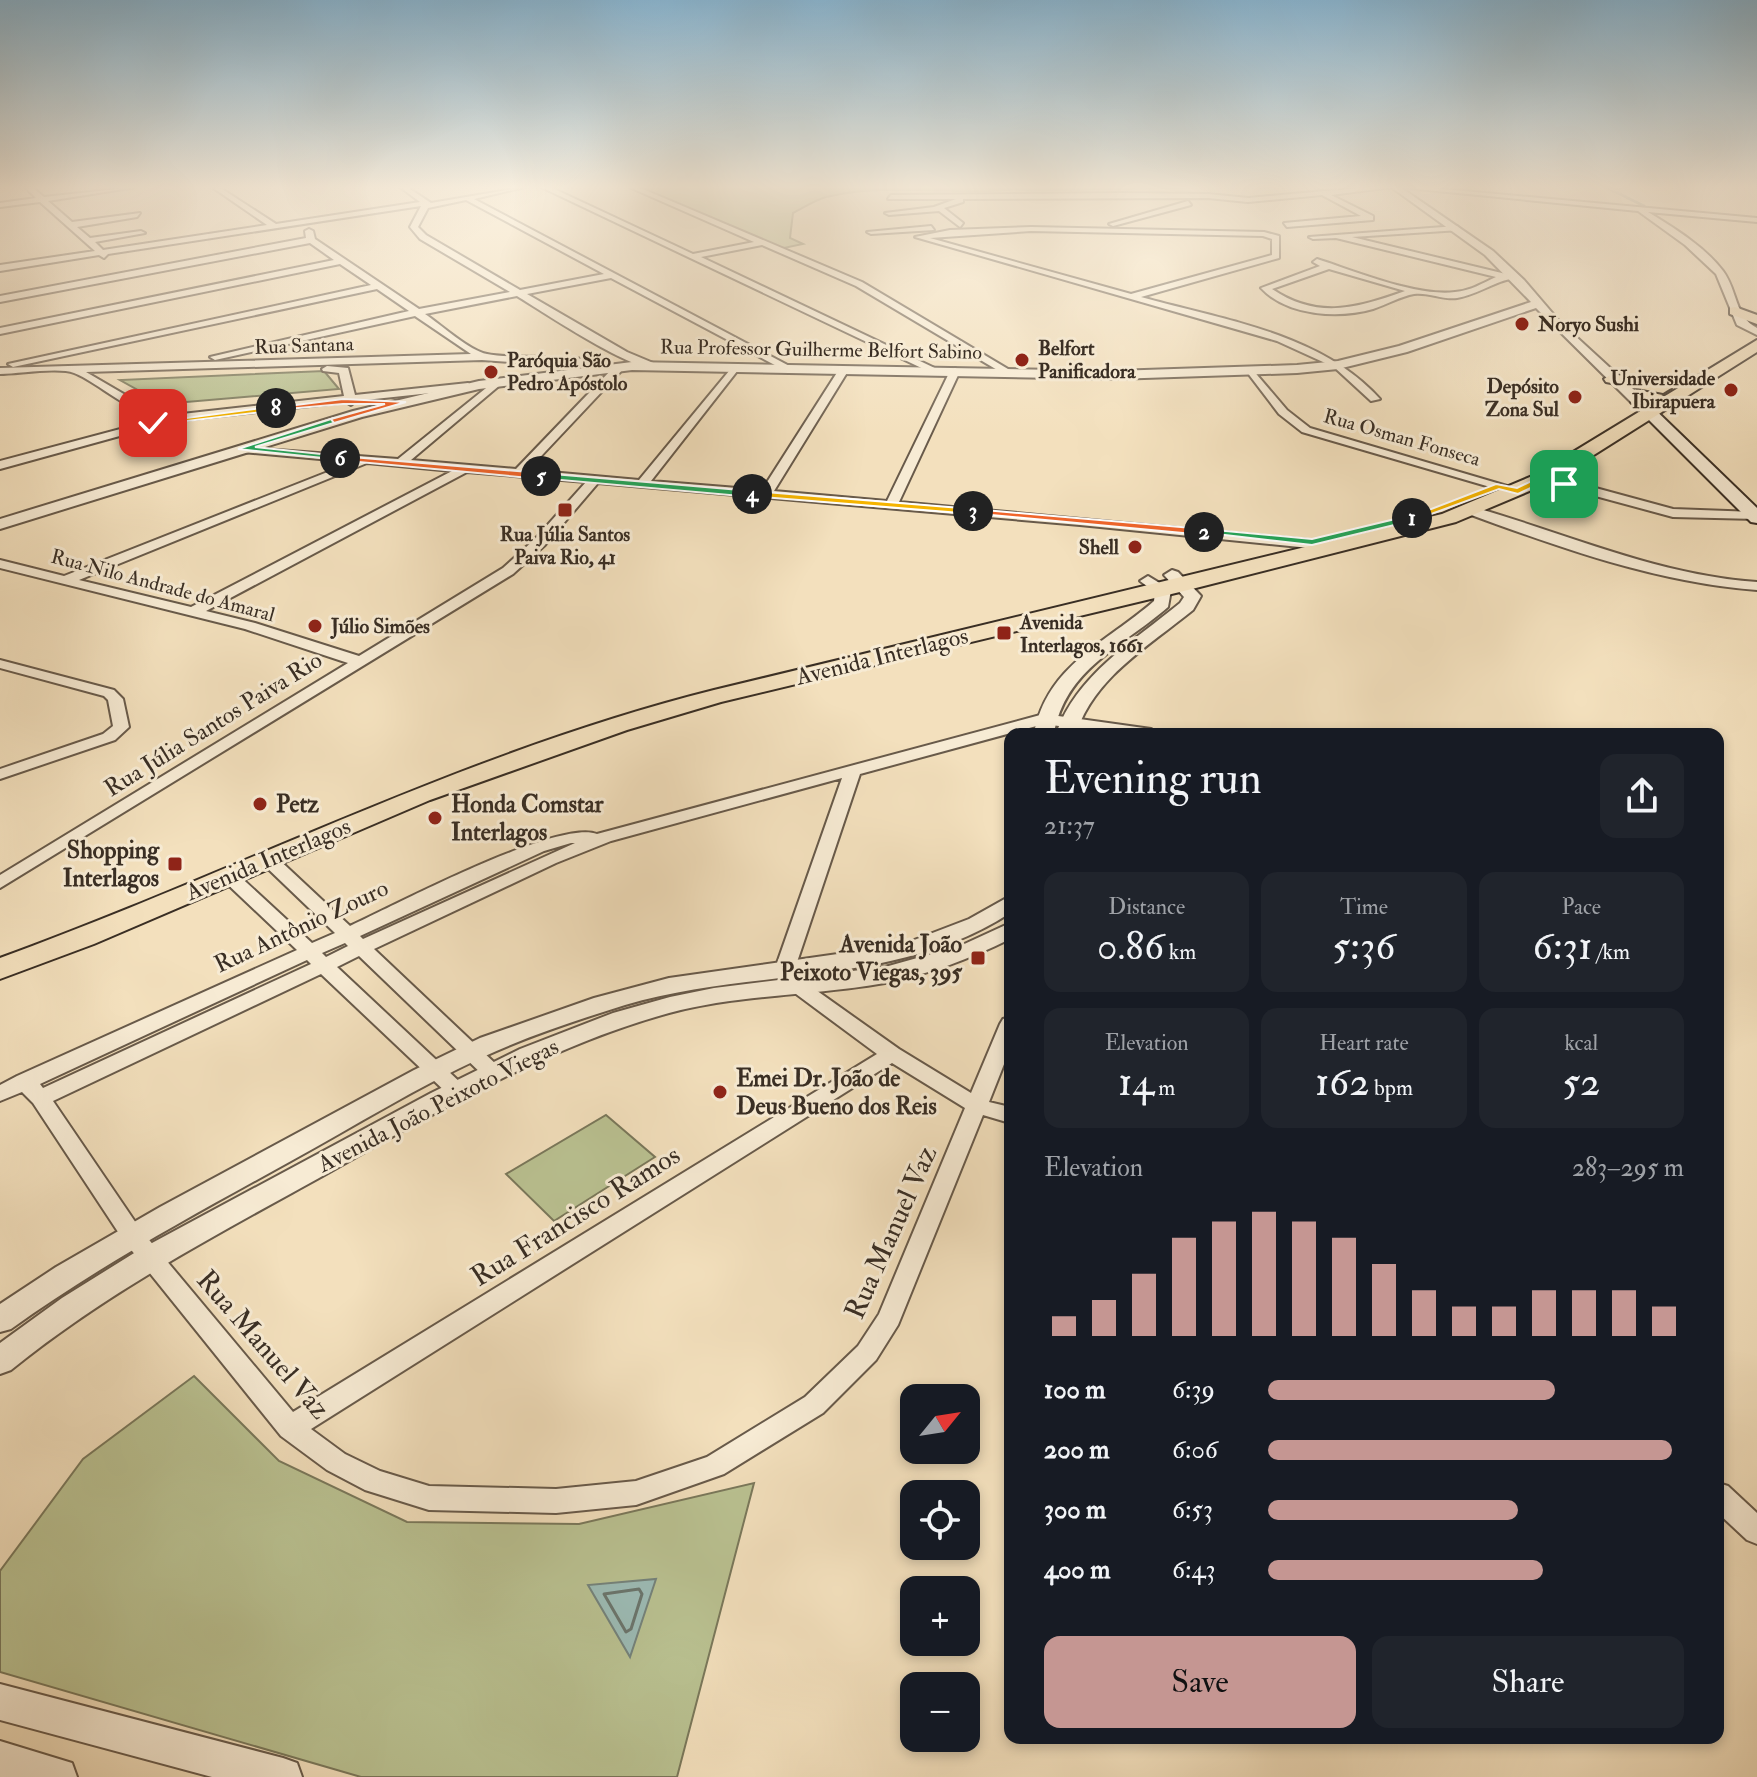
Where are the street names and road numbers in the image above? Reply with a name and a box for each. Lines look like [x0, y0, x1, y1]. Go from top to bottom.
street label: Rua Santana [254, 331, 355, 360]
street label: Rua Professor Guilherme Belfort Sabino [660, 334, 982, 365]
street label: Rua Osman Fonseca [1321, 403, 1484, 472]
street label: Rua Nilo Andrade do Amaral [48, 544, 278, 627]
street label: Avenida Interlagos [792, 620, 971, 693]
street label: Rua Júlia Santos Paiva Rio [99, 645, 328, 804]
street label: Avenida Interlagos [180, 811, 355, 909]
street label: Rua Antônio Zouro [209, 873, 393, 980]
street label: Avenida João Peixoto Viegas [311, 1031, 564, 1180]
street label: Rua Francisco Ramos [465, 1138, 687, 1295]
street label: Rua Manuel Vaz [838, 1140, 945, 1325]
street label: Rua Manuel Vaz [189, 1263, 337, 1427]

